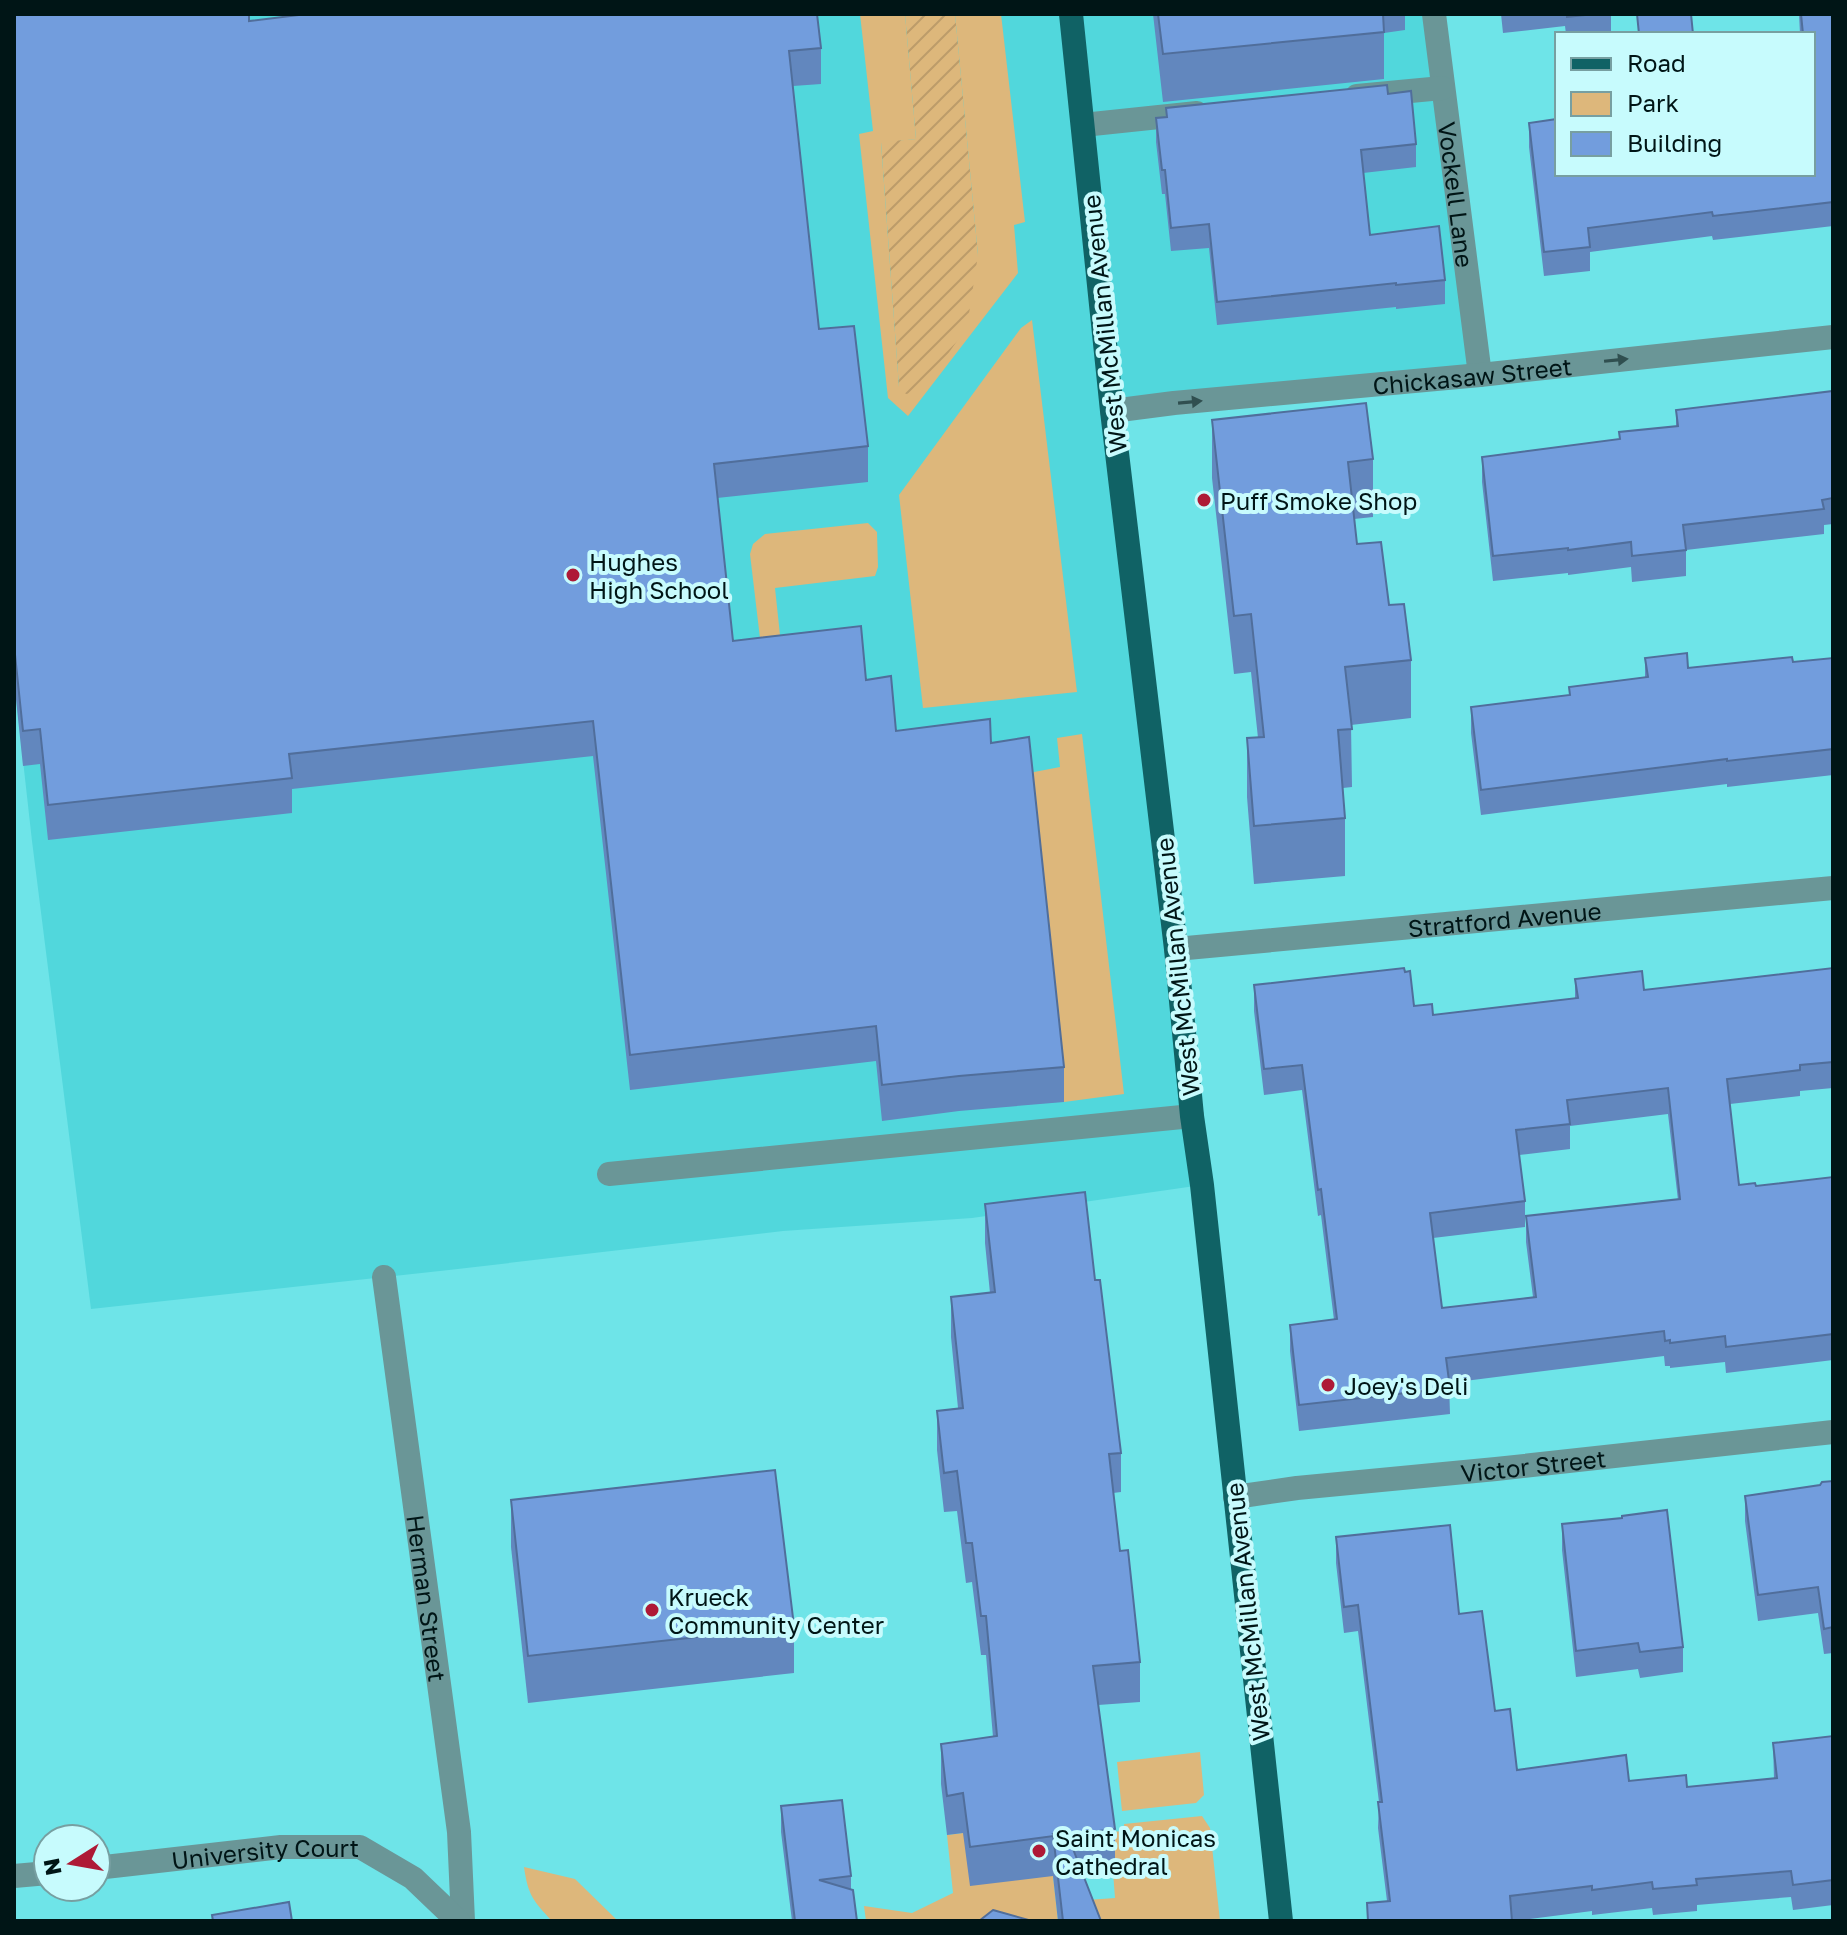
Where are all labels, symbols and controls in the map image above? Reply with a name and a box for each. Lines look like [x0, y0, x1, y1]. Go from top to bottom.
legend [1555, 32, 1815, 176]
text: Road [1627, 48, 1686, 77]
text: Park [1627, 88, 1679, 117]
street label: Vockell Lane [1433, 120, 1481, 269]
text: Building [1627, 128, 1722, 157]
street label: West McMillan Avenue [1076, 193, 1132, 455]
street label: Chickasaw Street [1371, 351, 1573, 399]
one-way arrow [1603, 354, 1628, 367]
one-way arrow [1178, 395, 1203, 408]
place label: Puff Smoke Shop [1220, 486, 1417, 515]
marker: Puff Smoke Shop [1195, 491, 1213, 509]
place label: Hughes High School [589, 547, 729, 604]
marker: Hughes High School [564, 566, 582, 584]
street label: West McMillan Avenue [1149, 836, 1205, 1098]
street label: Stratford Avenue [1407, 895, 1603, 942]
place label: Joey's Deli [1344, 1371, 1468, 1400]
marker: Joey's Deli [1319, 1376, 1337, 1394]
street label: Victor Street [1459, 1443, 1607, 1487]
street label: West McMillan Avenue [1219, 1481, 1275, 1743]
street label: Herman Street [402, 1513, 453, 1683]
place label: Krueck Community Center [668, 1582, 884, 1639]
marker: Krueck Community Center [643, 1601, 661, 1619]
north arrow [32, 1823, 112, 1903]
place label: Saint Monicas Cathedral [1055, 1823, 1216, 1880]
street label: University Court [170, 1833, 359, 1874]
marker: Saint Monicas Cathedral [1030, 1842, 1048, 1860]
text: N [37, 1856, 67, 1878]

